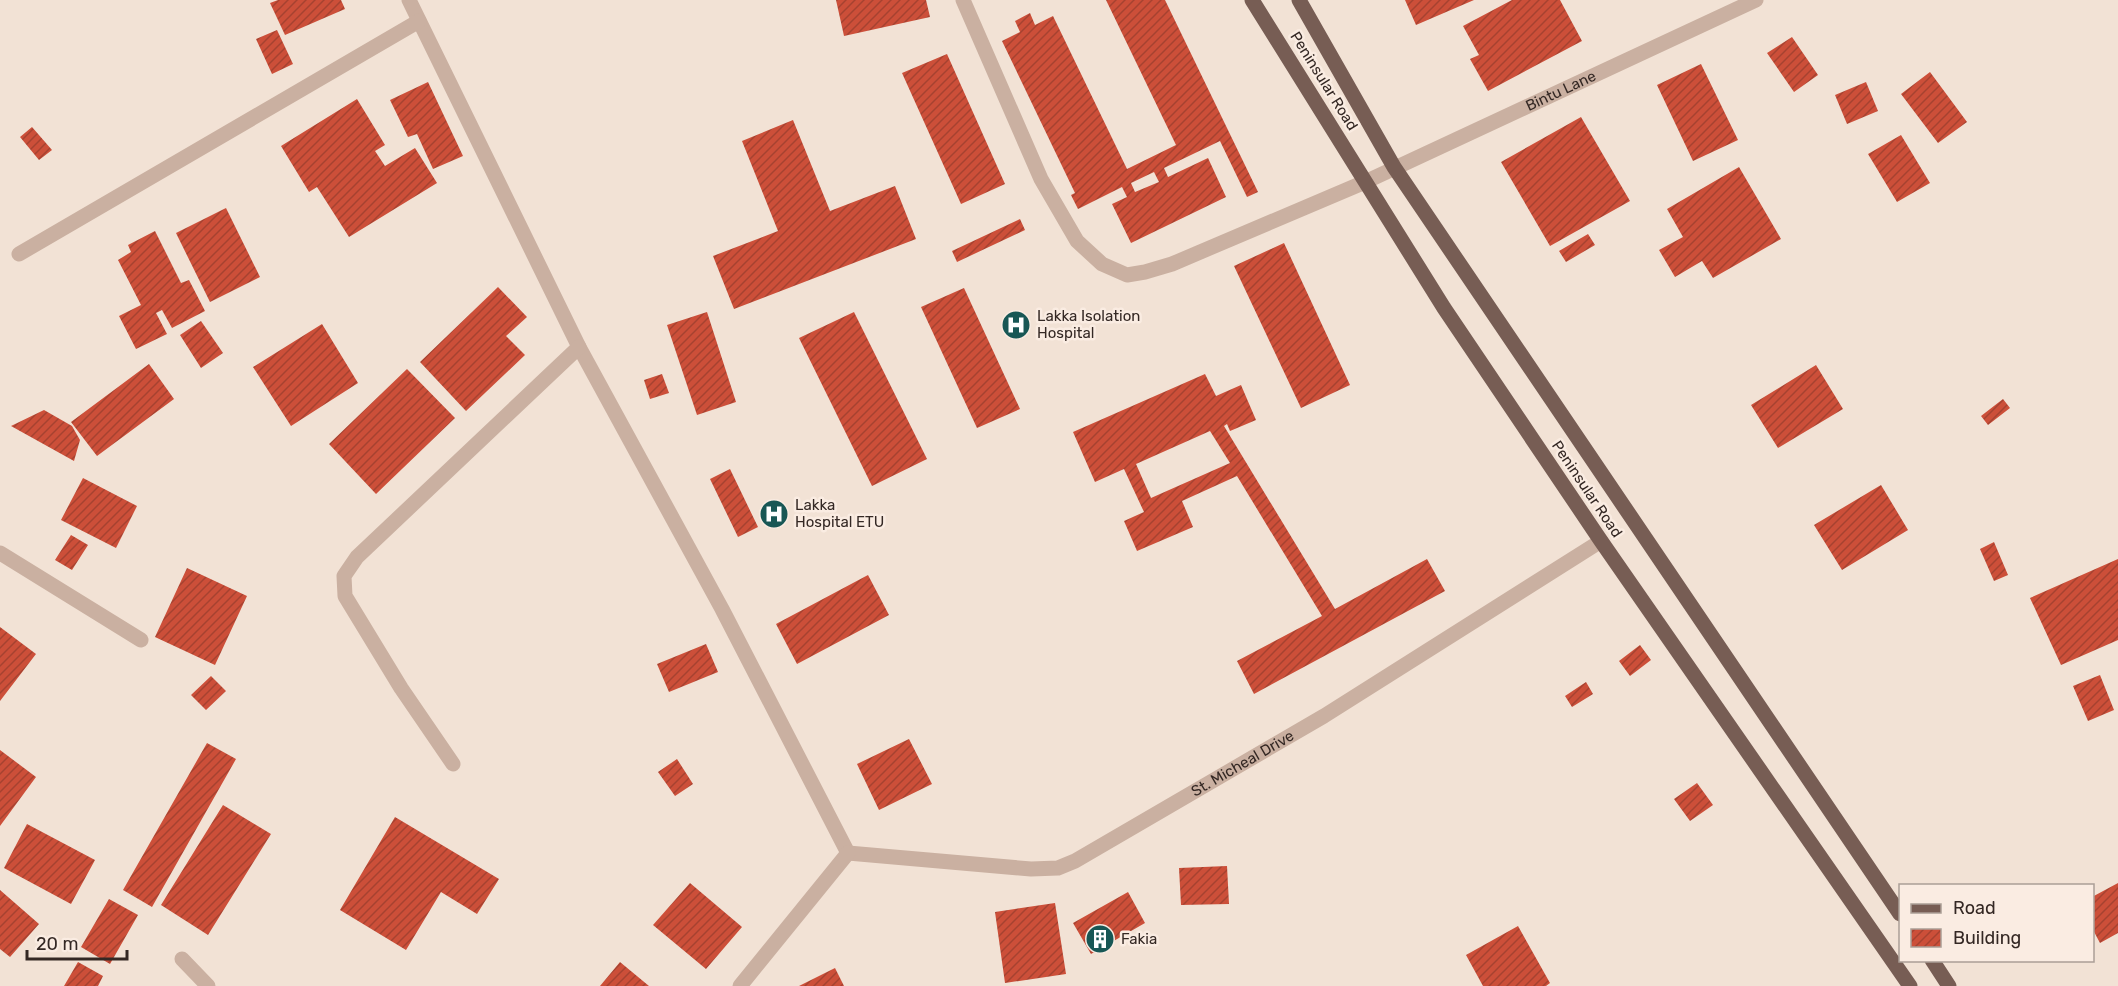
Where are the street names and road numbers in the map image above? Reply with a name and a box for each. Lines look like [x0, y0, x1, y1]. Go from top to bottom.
street label: Peninsular Road [1286, 28, 1362, 134]
street label: Bintu Lane [1523, 67, 1599, 115]
street label: Peninsular Road [1548, 437, 1626, 541]
street label: St. Micheal Drive [1188, 727, 1297, 800]

